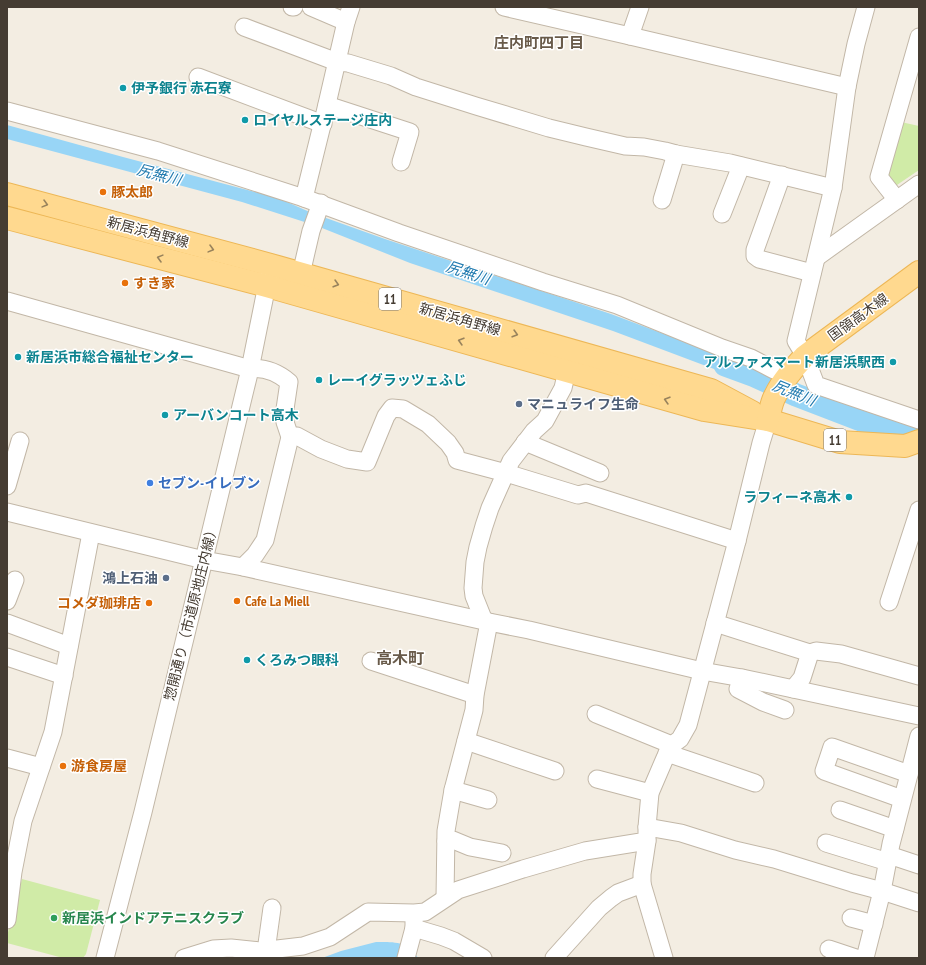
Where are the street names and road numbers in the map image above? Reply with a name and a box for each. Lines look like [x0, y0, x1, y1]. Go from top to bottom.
street label: 新居浜角野線 [105, 212, 191, 252]
road number: 11 [379, 288, 401, 310]
street label: 国領高木線 [824, 289, 892, 345]
street label: 新居浜角野線 [417, 299, 503, 339]
road number: 11 [824, 429, 846, 451]
street label: 惣開通り（市道原地庄内線） [160, 522, 222, 702]

